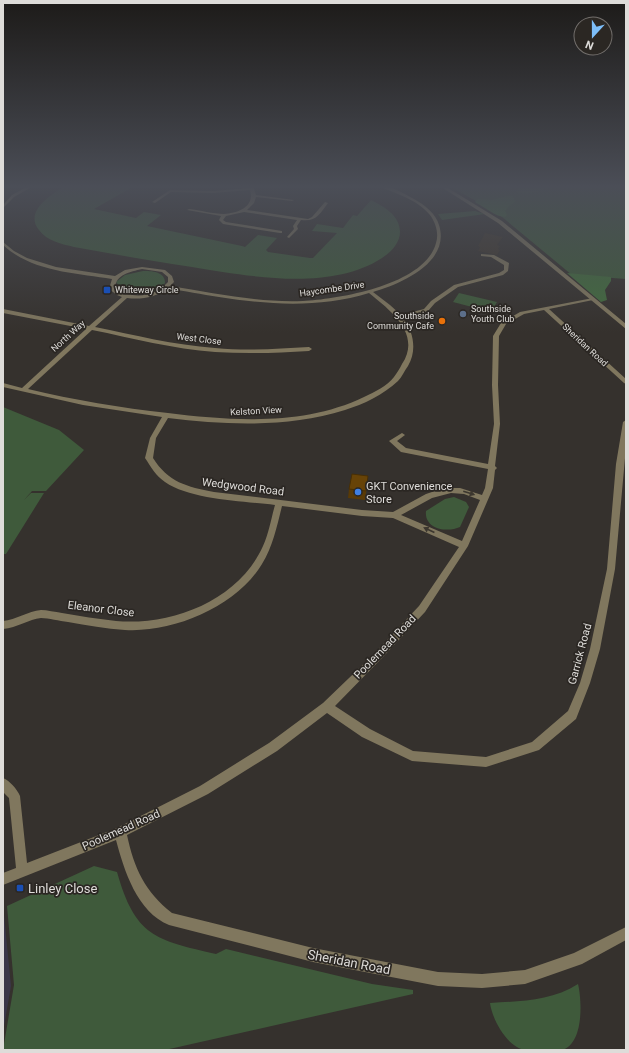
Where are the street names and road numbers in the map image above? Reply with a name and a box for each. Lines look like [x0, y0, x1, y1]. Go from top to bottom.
street label: Haycombe Drive [299, 279, 365, 299]
street label: North Way [49, 318, 87, 354]
street label: Sheridan Road [560, 322, 610, 368]
street label: West Close [176, 331, 222, 347]
street label: Kelston View [230, 405, 282, 417]
street label: Wedgwood Road [201, 476, 285, 498]
street label: Eleanor Close [67, 598, 135, 620]
street label: Poolemead Road [351, 612, 419, 682]
street label: Garrick Road [566, 622, 594, 686]
street label: Poolemead Road [80, 807, 162, 853]
street label: Sheridan Road [306, 947, 392, 977]

